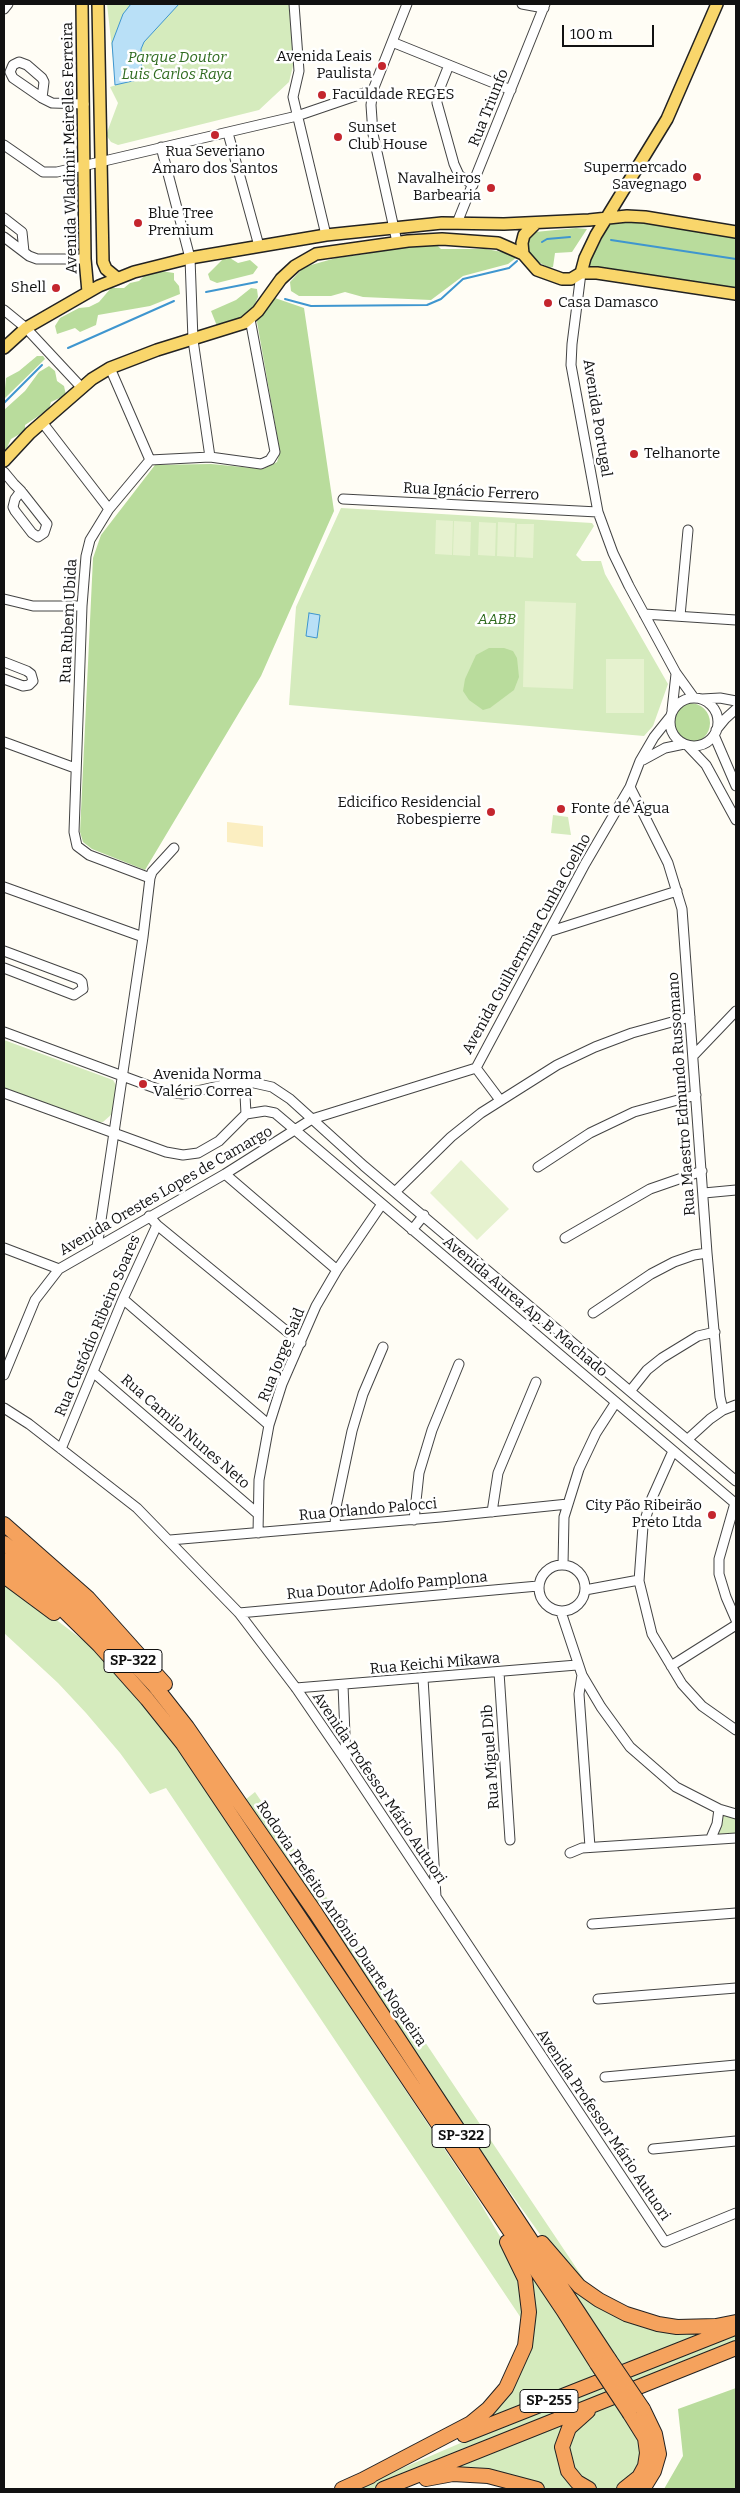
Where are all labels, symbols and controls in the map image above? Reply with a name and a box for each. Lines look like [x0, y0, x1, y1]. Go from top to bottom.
scale bar [565, 15, 658, 47]
street label: Avenida Wladimir Meirelles Ferreira [59, 22, 81, 274]
text: 100 m [570, 25, 613, 43]
place label: Avenida Leais Paulista [276, 48, 372, 83]
park label: Parque Doutor Luis Carlos Raya [122, 49, 232, 84]
marker: Avenida Leais Paulista [376, 60, 388, 72]
street label: Rua Triunfo [465, 67, 513, 149]
place label: Faculdade REGES [332, 86, 454, 104]
marker: Faculdade REGES [316, 89, 328, 101]
place label: Sunset Club House [348, 119, 428, 154]
marker: Rua Severiano Amaro dos Santos [209, 129, 221, 141]
marker: Sunset Club House [332, 131, 344, 143]
place label: Rua Severiano Amaro dos Santos [152, 143, 278, 178]
place label: Supermercado Savegnago [583, 159, 687, 194]
place label: Navalheiros Barbearia [397, 170, 481, 205]
marker: Supermercado Savegnago [691, 171, 703, 183]
marker: Navalheiros Barbearia [485, 182, 497, 194]
place label: Blue Tree Premium [148, 205, 214, 240]
marker: Blue Tree Premium [132, 217, 144, 229]
place label: Shell [11, 279, 46, 297]
marker: Shell [50, 282, 62, 294]
place label: Casa Damasco [558, 294, 658, 312]
marker: Casa Damasco [542, 297, 554, 309]
street label: Avenida Portugal [579, 358, 615, 478]
place label: Telhanorte [644, 445, 720, 463]
marker: Telhanorte [628, 448, 640, 460]
street label: Rua Ignácio Ferrero [402, 479, 540, 505]
street label: Rua Rubem Ubida [57, 558, 81, 684]
park label: AABB [478, 611, 516, 629]
place label: Edicifico Residencial Robespierre [337, 794, 481, 829]
place label: Fonte de Água [571, 800, 670, 818]
marker: Fonte de Água [555, 803, 567, 815]
marker: Edicifico Residencial Robespierre [485, 806, 497, 818]
street label: Avenida Guilhermina Cunha Coelho [459, 831, 595, 1057]
street label: Rua Maestro Edmundo Russomano [665, 972, 699, 1216]
place label: Avenida Norma Valério Correa [153, 1066, 262, 1101]
marker: Avenida Norma Valério Correa [137, 1078, 149, 1090]
street label: Avenida Orestes Lopes de Camargo [56, 1122, 276, 1260]
street label: Rua Custódio Ribeiro Soares [52, 1233, 144, 1419]
street label: Avenida Aurea Ap. B. Machado [439, 1233, 611, 1381]
street label: Rua Jorge Said [255, 1306, 309, 1404]
street label: Rua Camilo Nunes Neto [117, 1371, 253, 1493]
street label: Rua Orlando Palocci [298, 1495, 438, 1525]
place label: City Pão Ribeirão Preto Ltda [585, 1497, 702, 1532]
marker: City Pão Ribeirão Preto Ltda [706, 1509, 718, 1521]
street label: Rua Doutor Adolfo Pamplona [286, 1568, 488, 1604]
street label: Rua Keichi Mikawa [369, 1649, 501, 1679]
road number: SP-322 [104, 1650, 162, 1672]
street label: Avenida Professor Mário Autuori [308, 1689, 450, 1887]
street label: Rua Miguel Dib [478, 1704, 504, 1810]
street label: Rodovia Prefeito Antônio Duarte Nogueira [252, 1798, 430, 2050]
street label: Avenida Professor Mário Autuori [532, 2026, 674, 2224]
road number: SP-322 [432, 2124, 490, 2148]
road number: SP-255 [520, 2390, 578, 2412]

